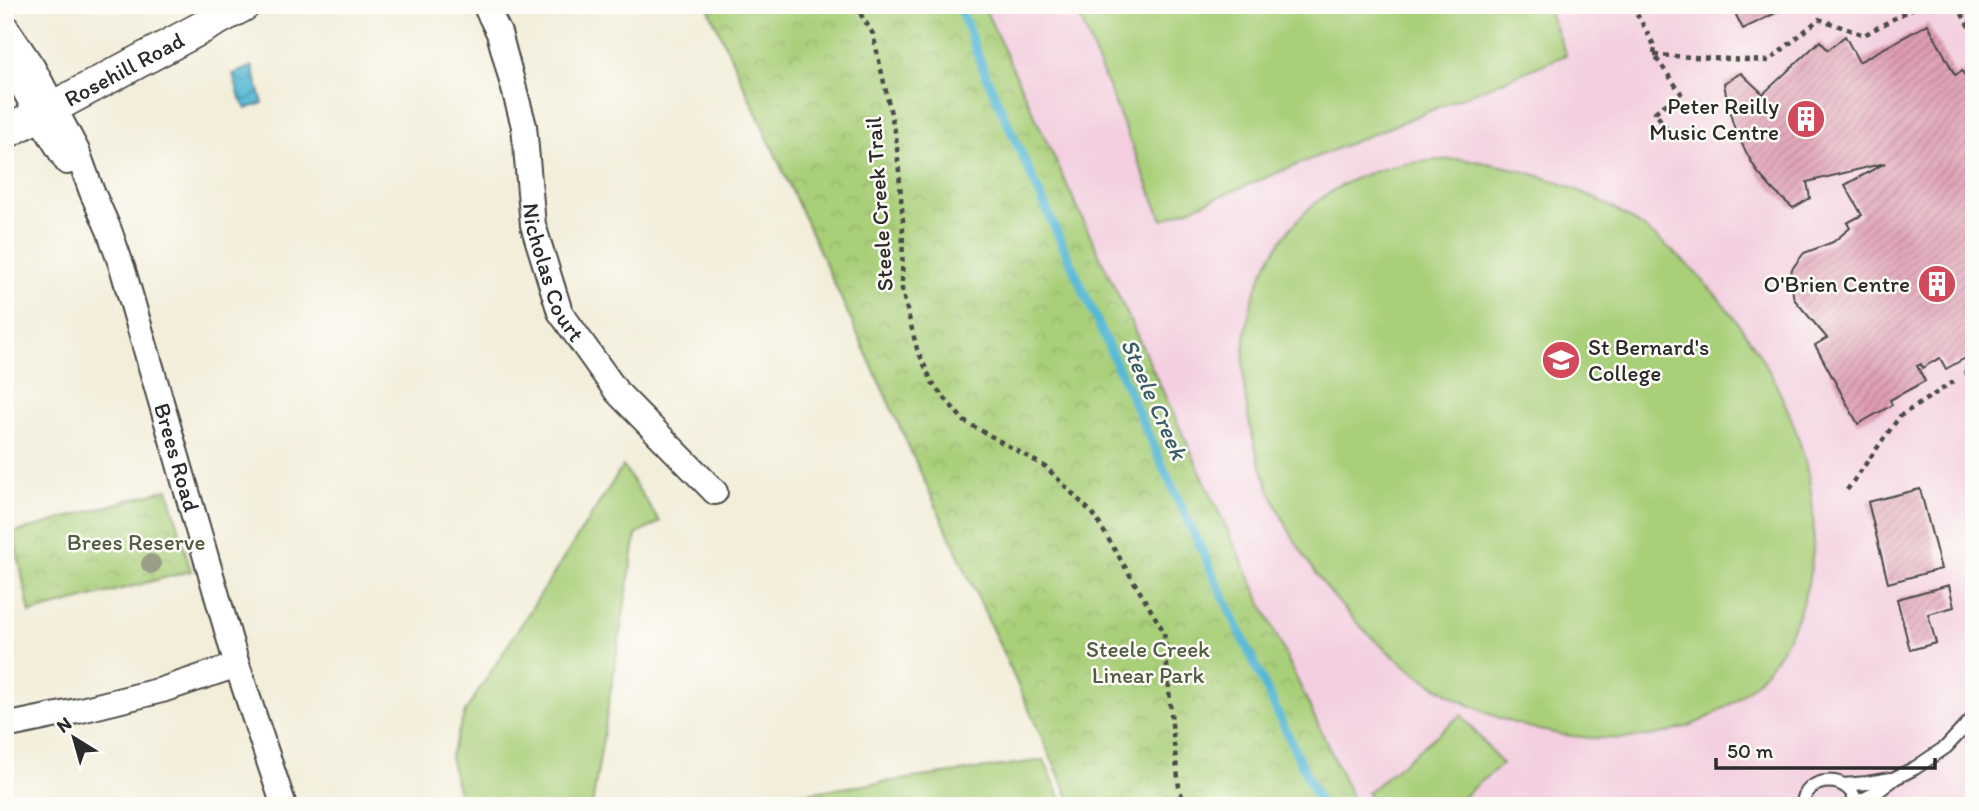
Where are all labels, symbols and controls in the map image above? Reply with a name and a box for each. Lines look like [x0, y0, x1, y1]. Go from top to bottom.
street label: Rosehill Road [59, 26, 189, 113]
place label: Peter Reilly Music Centre [1649, 92, 1779, 146]
building icon: Peter Reilly Music Centre [1785, 98, 1827, 140]
street label: Steele Creek Trail [859, 115, 899, 292]
street label: Nicholas Court [517, 202, 591, 347]
building icon: O'Brien Centre [1916, 263, 1958, 305]
place label: O'Brien Centre [1764, 270, 1910, 298]
place label: St Bernard's College [1588, 333, 1709, 387]
water label: Steele Creek [1115, 334, 1195, 465]
school or university icon: St Bernard's College [1540, 339, 1582, 381]
street label: Brees Road [148, 400, 206, 515]
park label: Brees Reserve [67, 528, 205, 556]
park label: Steele Creek Linear Park [1086, 635, 1210, 689]
north arrow [38, 702, 108, 772]
text: N [52, 712, 76, 738]
scale bar [1716, 727, 1935, 771]
text: 50 m [1727, 738, 1774, 763]

